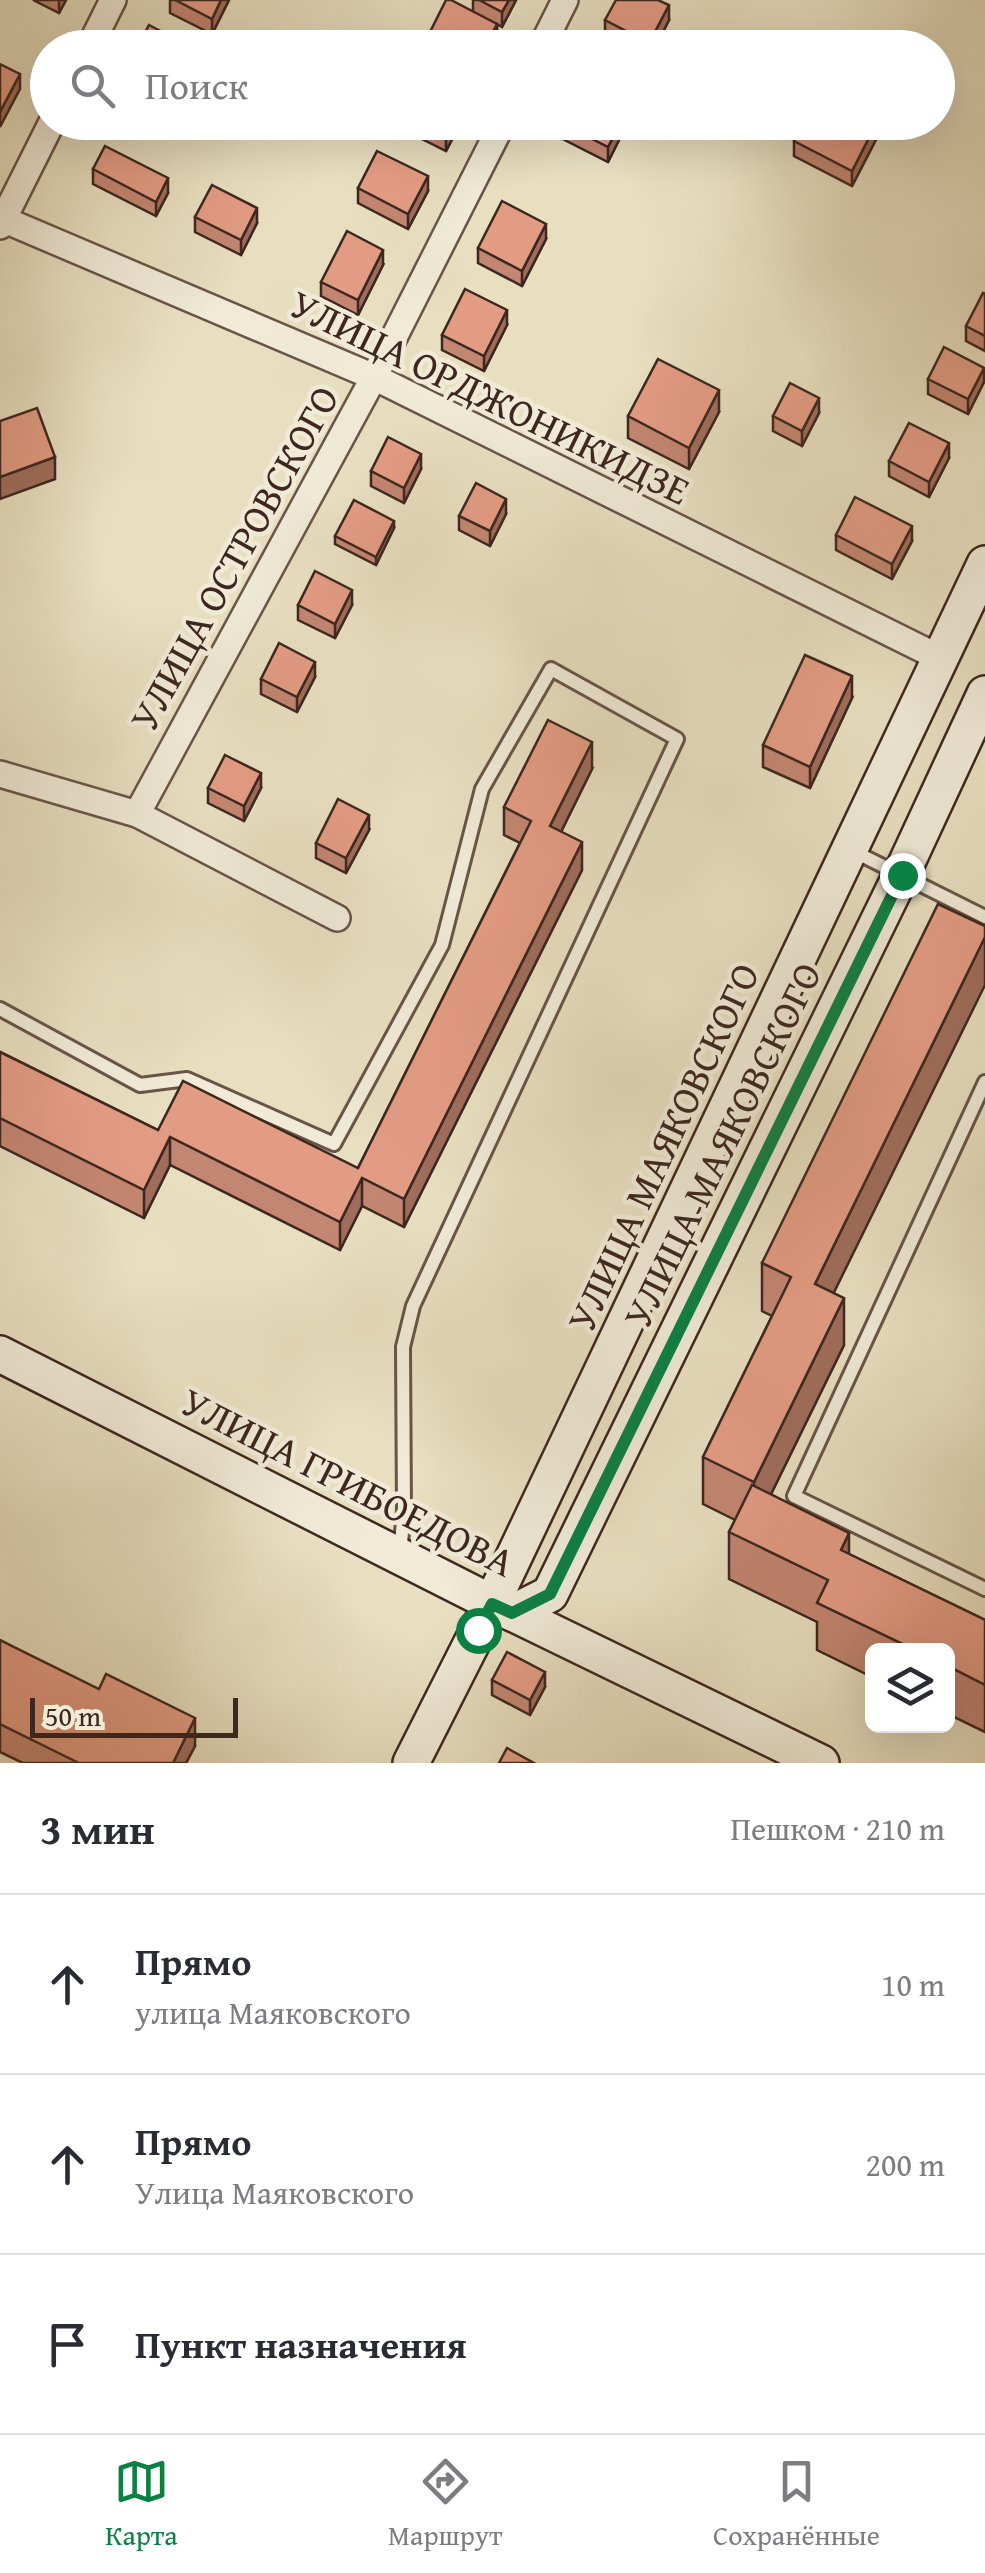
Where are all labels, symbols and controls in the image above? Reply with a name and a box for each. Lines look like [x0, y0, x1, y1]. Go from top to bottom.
search box [30, 30, 955, 140]
text: Поиск [145, 57, 248, 113]
icon: search [65, 58, 120, 113]
street label: УЛИЦА ОРДЖОНИКИДЗЕ [280, 274, 700, 519]
street label: УЛИЦА ОСТРОВСКОГО [114, 374, 353, 741]
route end [880, 853, 926, 899]
street label: УЛИЦА МАЯКОВСКОГО [613, 954, 831, 1336]
street label: УЛИЦА МАЯКОВСКОГО [557, 955, 769, 1339]
street label: УЛИЦА ГРИБОЕДОВА [171, 1372, 525, 1591]
route start [456, 1608, 502, 1654]
map controls [865, 1643, 955, 1733]
button: layers [865, 1643, 955, 1733]
scale bar [30, 1693, 238, 1738]
text: 50 m [45, 1695, 101, 1736]
text: 3 мин [40, 1798, 155, 1859]
text: Пешком · 210 m [730, 1805, 945, 1852]
text: Прямо [135, 1933, 251, 1989]
icon: ahead [40, 1957, 95, 2012]
text: 10 m [881, 1961, 945, 2008]
text: улица Маяковского [135, 1989, 411, 2036]
text: Прямо [135, 2113, 251, 2169]
icon: ahead [40, 2137, 95, 2192]
text: 200 m [866, 2141, 945, 2188]
text: Улица Маяковского [135, 2169, 414, 2216]
text: Пункт назначения [135, 2316, 467, 2372]
icon: arrive [40, 2317, 95, 2372]
tab: Карта [105, 2454, 178, 2555]
tab: Маршрут [388, 2454, 503, 2555]
tab: Сохранённые [713, 2454, 880, 2555]

